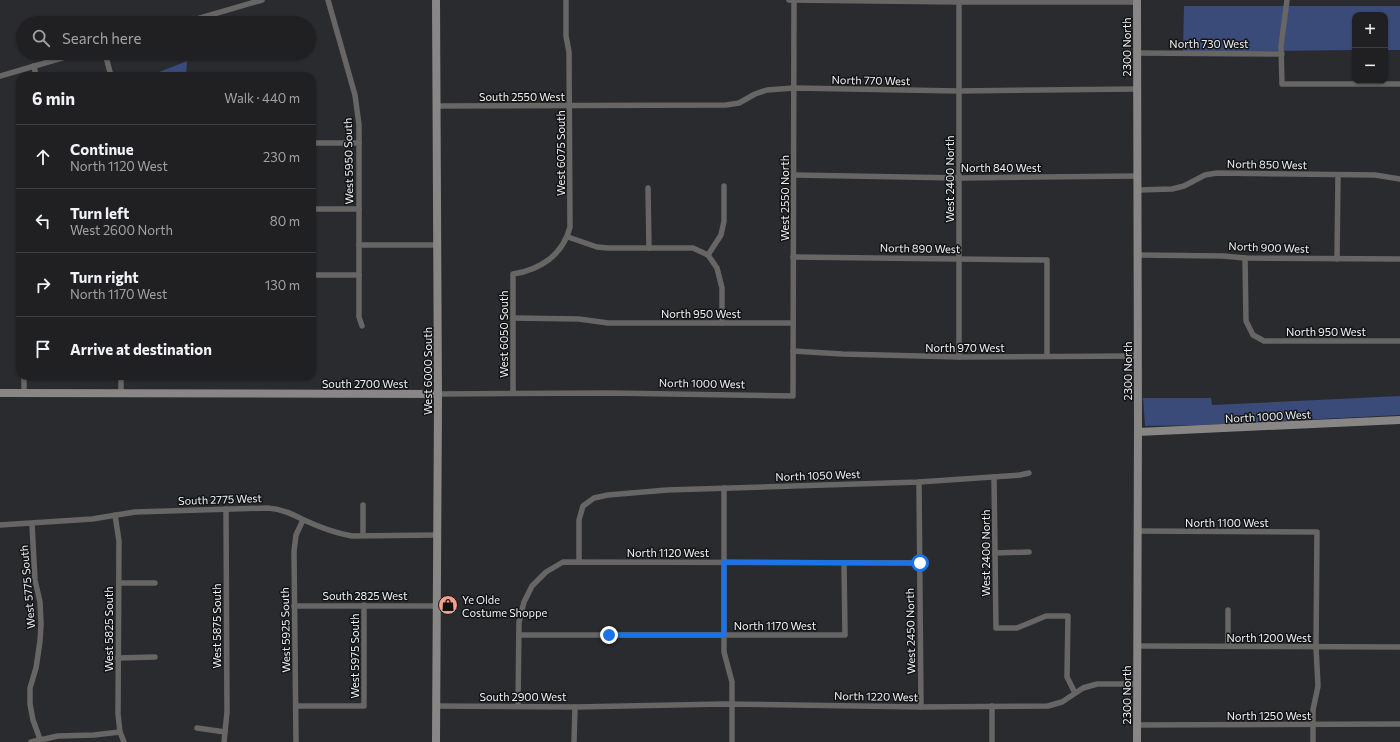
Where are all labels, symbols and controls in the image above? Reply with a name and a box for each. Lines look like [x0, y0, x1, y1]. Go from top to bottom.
map controls [1352, 12, 1388, 84]
button: + [1352, 12, 1388, 48]
search box [16, 16, 316, 60]
street label: 2300 North [1120, 18, 1133, 76]
icon: search [30, 27, 52, 49]
text: Search here [62, 29, 141, 47]
street label: North 730 West [1169, 37, 1249, 50]
button: − [1352, 48, 1388, 84]
street label: North 770 West [831, 73, 911, 87]
text: 6 min [32, 88, 75, 109]
text: Walk · 440 m [224, 90, 300, 106]
street label: South 2550 West [479, 90, 565, 103]
street label: West 6075 South [554, 110, 567, 196]
street label: West 5950 South [341, 118, 355, 204]
street label: West 2400 North [943, 136, 956, 222]
text: Continue [70, 140, 134, 158]
icon: ahead [32, 146, 54, 168]
text: 230 m [263, 149, 300, 165]
street label: West 2550 North [778, 155, 791, 241]
street label: North 850 West [1227, 157, 1308, 171]
text: North 1120 West [70, 158, 168, 174]
street label: North 840 West [961, 161, 1042, 174]
text: Turn left [70, 204, 129, 222]
icon: left [32, 210, 54, 232]
text: 80 m [270, 213, 300, 229]
text: West 2600 North [70, 222, 173, 238]
street label: North 900 West [1228, 239, 1310, 255]
street label: North 890 West [880, 241, 961, 255]
text: Turn right [70, 268, 139, 286]
icon: right [32, 274, 54, 296]
text: 130 m [265, 277, 300, 293]
text: North 1170 West [70, 286, 167, 302]
street label: West 6050 South [497, 290, 510, 378]
street label: North 950 West [661, 307, 742, 320]
street label: North 950 West [1286, 325, 1367, 338]
street label: West 6000 South [421, 327, 434, 415]
icon: arrive [32, 338, 54, 360]
text: Arrive at destination [70, 340, 212, 358]
street label: North 970 West [925, 341, 1005, 354]
street label: 2300 North [1121, 342, 1134, 400]
street label: North 1000 West [659, 376, 746, 390]
street label: South 2700 West [322, 377, 409, 390]
street label: North 1000 West [1225, 407, 1312, 425]
street label: North 1050 West [775, 467, 861, 483]
street label: South 2775 West [178, 491, 263, 507]
street label: West 2400 North [979, 510, 992, 596]
street label: North 1100 West [1185, 516, 1269, 529]
street label: West 5775 South [17, 545, 37, 629]
street label: North 1120 West [627, 546, 710, 559]
route start [911, 554, 929, 572]
street label: West 5875 South [210, 584, 223, 668]
street label: West 5825 South [102, 586, 115, 672]
street label: West 5925 South [278, 587, 292, 673]
street label: West 2450 North [903, 588, 917, 674]
street label: South 2825 West [322, 589, 408, 602]
place label: Ye Olde Costume Shoppe [462, 593, 547, 619]
shop icon: Ye Olde Costume Shoppe [437, 594, 459, 616]
street label: West 5975 South [348, 614, 361, 698]
street label: North 1170 West [734, 619, 817, 632]
route end [600, 626, 618, 644]
street label: North 1200 West [1226, 631, 1312, 644]
street label: 2300 North [1120, 666, 1133, 724]
street label: North 1220 West [834, 689, 919, 703]
street label: South 2900 West [479, 690, 567, 703]
street label: North 1250 West [1227, 709, 1312, 722]

